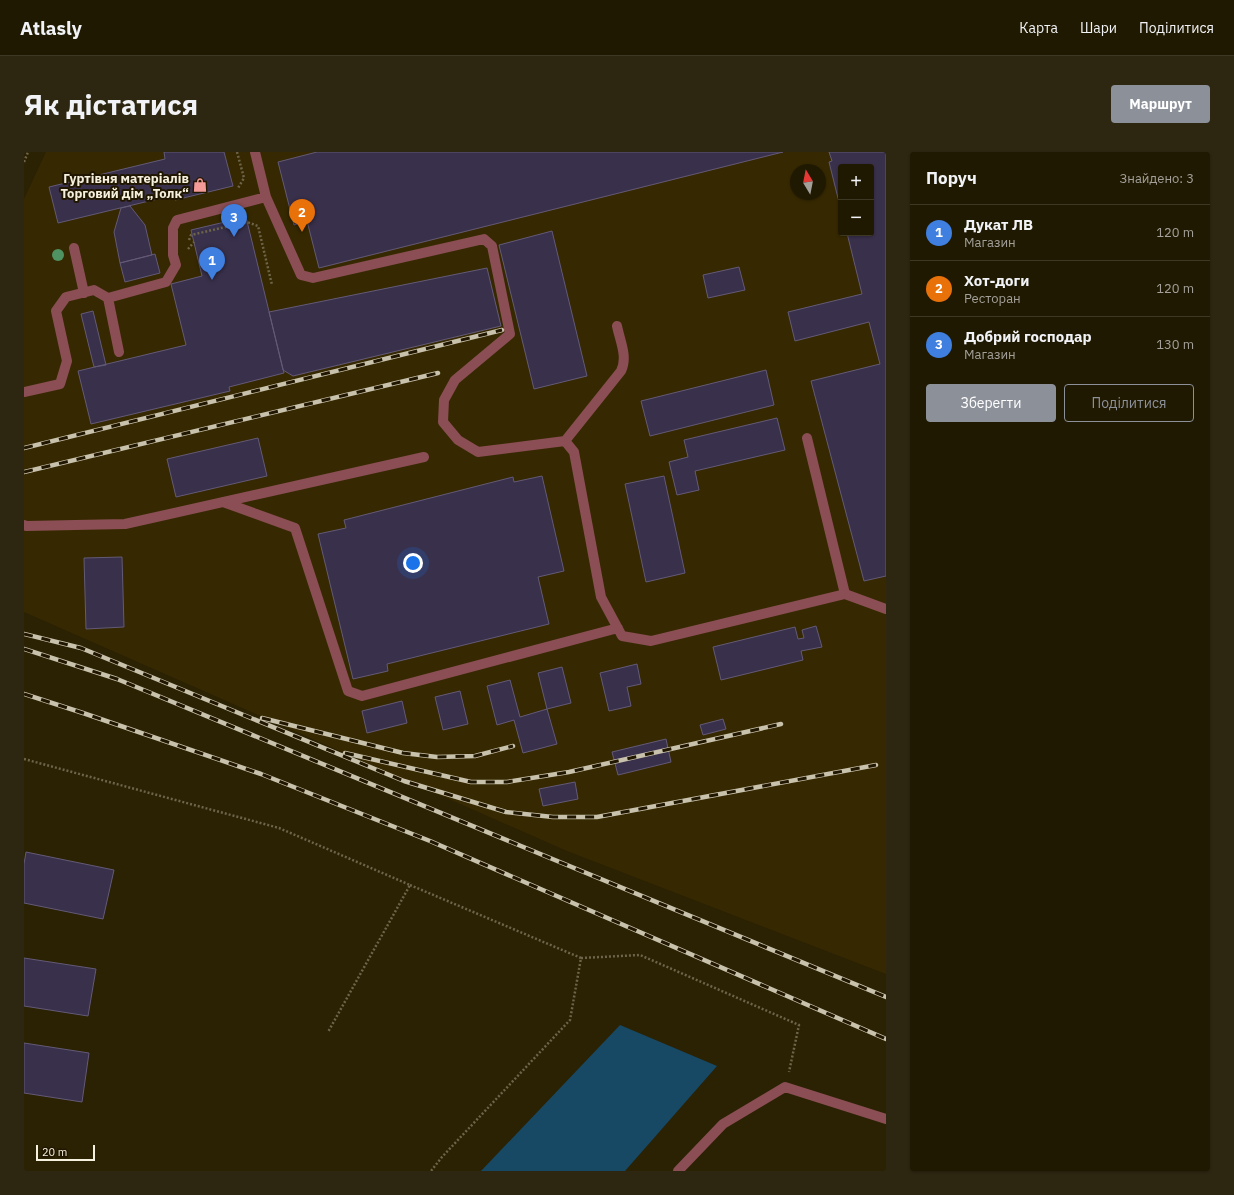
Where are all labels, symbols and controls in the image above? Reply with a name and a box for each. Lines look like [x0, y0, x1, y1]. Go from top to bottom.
text: Atlasly [20, 16, 82, 40]
text: Карта [1019, 19, 1058, 37]
text: Шари [1080, 19, 1117, 37]
text: Поділитися [1139, 19, 1214, 37]
button: Маршрут [1111, 85, 1210, 123]
text: Як дістатися [24, 86, 198, 123]
north arrow [790, 164, 826, 200]
map controls [838, 164, 874, 236]
button: + [838, 164, 874, 200]
text: Поруч [926, 167, 977, 189]
place label: Гуртівня матеріалів Торговий дім „Толк“ [61, 170, 189, 202]
text: Знайдено: 3 [1120, 170, 1194, 187]
shop icon: Гуртівня матеріалів Торговий дім „Толк“ [192, 177, 208, 193]
pin: 2 [289, 199, 315, 232]
button: − [838, 200, 874, 236]
pin: 3 [221, 204, 247, 237]
text: Дукат ЛВ [964, 215, 1033, 234]
text: 1 [935, 224, 943, 241]
text: 120 m [1156, 224, 1194, 241]
text: Магазин [964, 234, 1016, 251]
pin: 1 [199, 247, 225, 280]
text: Хот-доги [964, 271, 1029, 290]
text: 2 [935, 280, 943, 297]
text: 120 m [1156, 280, 1194, 297]
text: Ресторан [964, 290, 1021, 307]
text: Добрий господар [964, 327, 1092, 346]
text: 3 [935, 336, 943, 353]
text: 130 m [1156, 336, 1194, 353]
text: Магазин [964, 346, 1016, 363]
button: Зберегти [926, 384, 1056, 422]
button: Поділитися [1064, 384, 1194, 422]
your location [403, 553, 423, 573]
scale bar [36, 1143, 95, 1162]
text: 20 m [42, 1145, 67, 1159]

